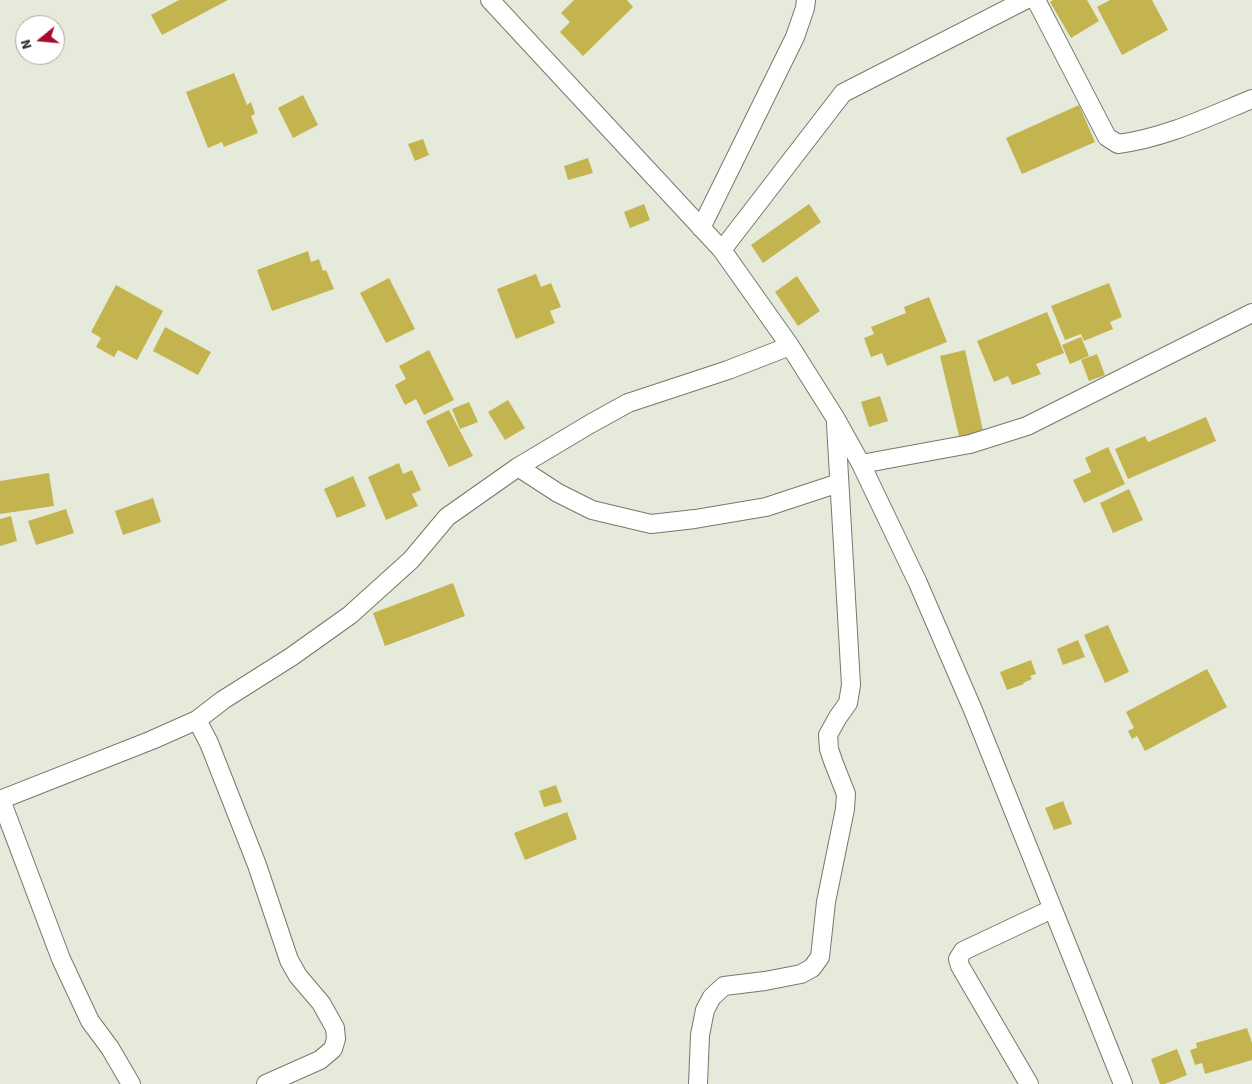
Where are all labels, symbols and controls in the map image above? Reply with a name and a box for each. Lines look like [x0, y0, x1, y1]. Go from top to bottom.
north arrow [15, 15, 65, 65]
text: N [16, 37, 38, 51]

